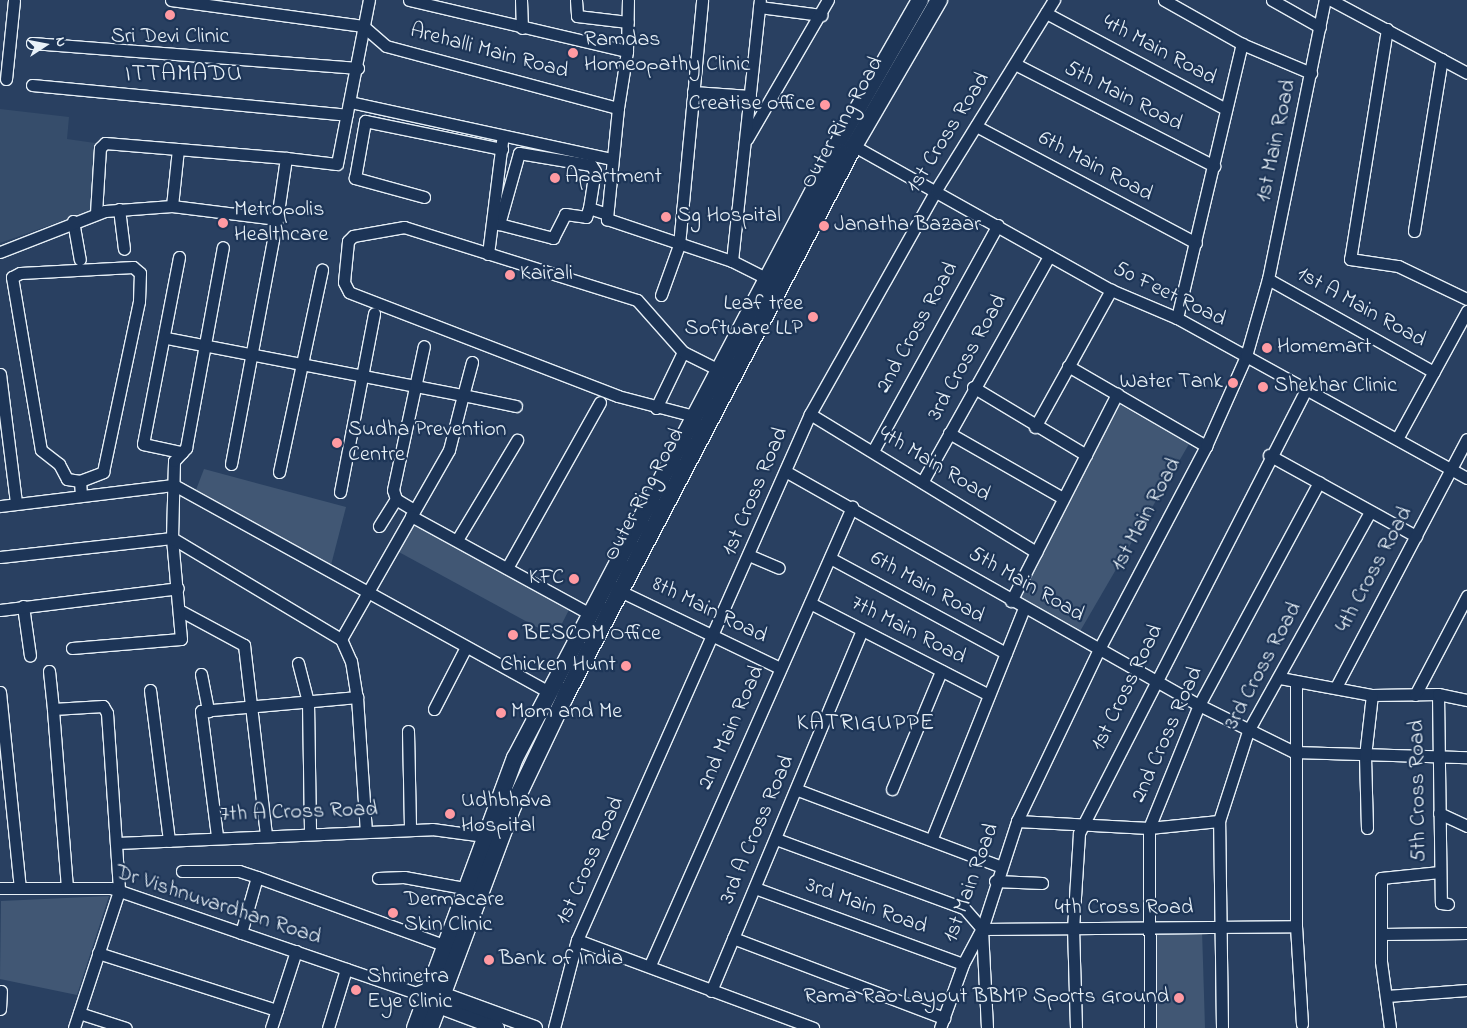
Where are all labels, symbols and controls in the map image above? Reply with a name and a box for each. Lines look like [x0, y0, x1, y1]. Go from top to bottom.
marker: Sri Devi Clinic [163, 8, 177, 22]
street label: 4th Main Road [1097, 10, 1221, 92]
street label: Arehalli Main Road [407, 18, 571, 86]
north arrow [20, 20, 70, 70]
place label: Sri Devi Clinic [111, 25, 229, 51]
place label: Ramdas Homeopathy Clinic [584, 27, 750, 78]
text: N [49, 35, 71, 49]
marker: Ramdas Homeopathy Clinic [566, 46, 580, 60]
street label: Outer Ring Road [796, 52, 890, 194]
street label: 5th Main Road [1059, 56, 1187, 138]
district label: ITTAMADU [124, 61, 244, 89]
street label: 1st Cross Road [901, 68, 997, 198]
street label: 1st Main Road [1251, 77, 1303, 205]
place label: Creatise office [689, 92, 815, 118]
marker: Creatise office [819, 99, 831, 111]
street label: 6th Main Road [1033, 126, 1157, 208]
place label: Apartment [565, 165, 662, 191]
marker: Apartment [549, 172, 561, 184]
place label: Metropolis Healthcare [234, 197, 328, 248]
place label: Sg Hospital [677, 204, 781, 230]
marker: Sg Hospital [659, 210, 673, 224]
place label: Janatha Bazaar [834, 213, 981, 239]
marker: Metropolis Healthcare [216, 216, 230, 230]
marker: Janatha Bazaar [818, 220, 830, 232]
street label: 50 Feet Road [1108, 256, 1230, 334]
street label: 2nd Cross Road [871, 258, 965, 398]
place label: Kairali [520, 262, 573, 288]
street label: 1st A Main Road [1292, 262, 1430, 354]
marker: Kairali [504, 269, 516, 281]
street label: 3rd Cross Road [923, 290, 1013, 426]
place label: Leaf tree Software LLP [685, 291, 803, 342]
marker: Leaf tree Software LLP [807, 311, 819, 323]
place label: Homemart [1277, 335, 1371, 361]
marker: Homemart [1261, 342, 1273, 354]
place label: Water Tank [1120, 370, 1223, 396]
place label: Shekhar Clinic [1274, 374, 1397, 400]
marker: Water Tank [1227, 377, 1239, 389]
marker: Shekhar Clinic [1256, 380, 1270, 394]
place label: Sudha Prevention Centre [348, 417, 506, 468]
street label: 4th Main Road [873, 421, 995, 509]
street label: Outer Ring Road [599, 424, 691, 566]
street label: 1st Cross Road [717, 424, 795, 560]
marker: Sudha Prevention Centre [330, 436, 344, 450]
street label: 1st Main Road [1106, 454, 1188, 576]
street label: 4th Cross Road [1331, 503, 1419, 637]
street label: 5th Main Road [963, 541, 1089, 629]
street label: 6th Main Road [865, 546, 989, 630]
place label: KFC [529, 566, 564, 592]
street label: 8th Main Road [647, 572, 771, 650]
marker: KFC [568, 573, 580, 585]
street label: 7th Main Road [846, 591, 970, 671]
street label: 3rd Cross Road [1220, 598, 1308, 734]
street label: 1st Cross Road [1086, 621, 1170, 755]
place label: BESCOM Office [523, 622, 661, 648]
marker: BESCOM Office [507, 629, 519, 641]
place label: Chicken Hunt [500, 653, 616, 679]
marker: Chicken Hunt [620, 660, 632, 672]
street label: 2nd Main Road [693, 662, 771, 794]
street label: 2nd Cross Road [1126, 663, 1210, 807]
place label: Mom and Me [511, 700, 622, 726]
marker: Mom and Me [495, 707, 507, 719]
district label: KATRIGUPPE [795, 710, 937, 738]
street label: 5th Cross Road [1405, 720, 1433, 862]
street label: 3rd A Cross Road [715, 752, 801, 908]
place label: Udhbhava Hospital [461, 788, 551, 839]
street label: 1st Cross Road [551, 793, 631, 929]
street label: 7th A Cross Road [220, 797, 378, 829]
marker: Udhbhava Hospital [443, 807, 457, 821]
street label: 1st Main Road [938, 820, 1006, 946]
street label: Dr Vishnuvardhan Road [112, 860, 324, 952]
street label: 3rd Main Road [802, 873, 930, 941]
place label: Dermacare Skin Clinic [404, 887, 504, 938]
street label: 4th Cross Road [1055, 896, 1193, 922]
marker: Dermacare Skin Clinic [386, 906, 400, 920]
place label: Bank of India [499, 947, 623, 973]
marker: Bank of India [483, 954, 495, 966]
place label: Shrinetra Eye Clinic [367, 964, 452, 1016]
marker: Shrinetra Eye Clinic [349, 983, 363, 997]
place label: Rama Rao Layout BBMP Sports Ground [804, 985, 1169, 1011]
marker: Rama Rao Layout BBMP Sports Ground [1173, 992, 1185, 1004]

